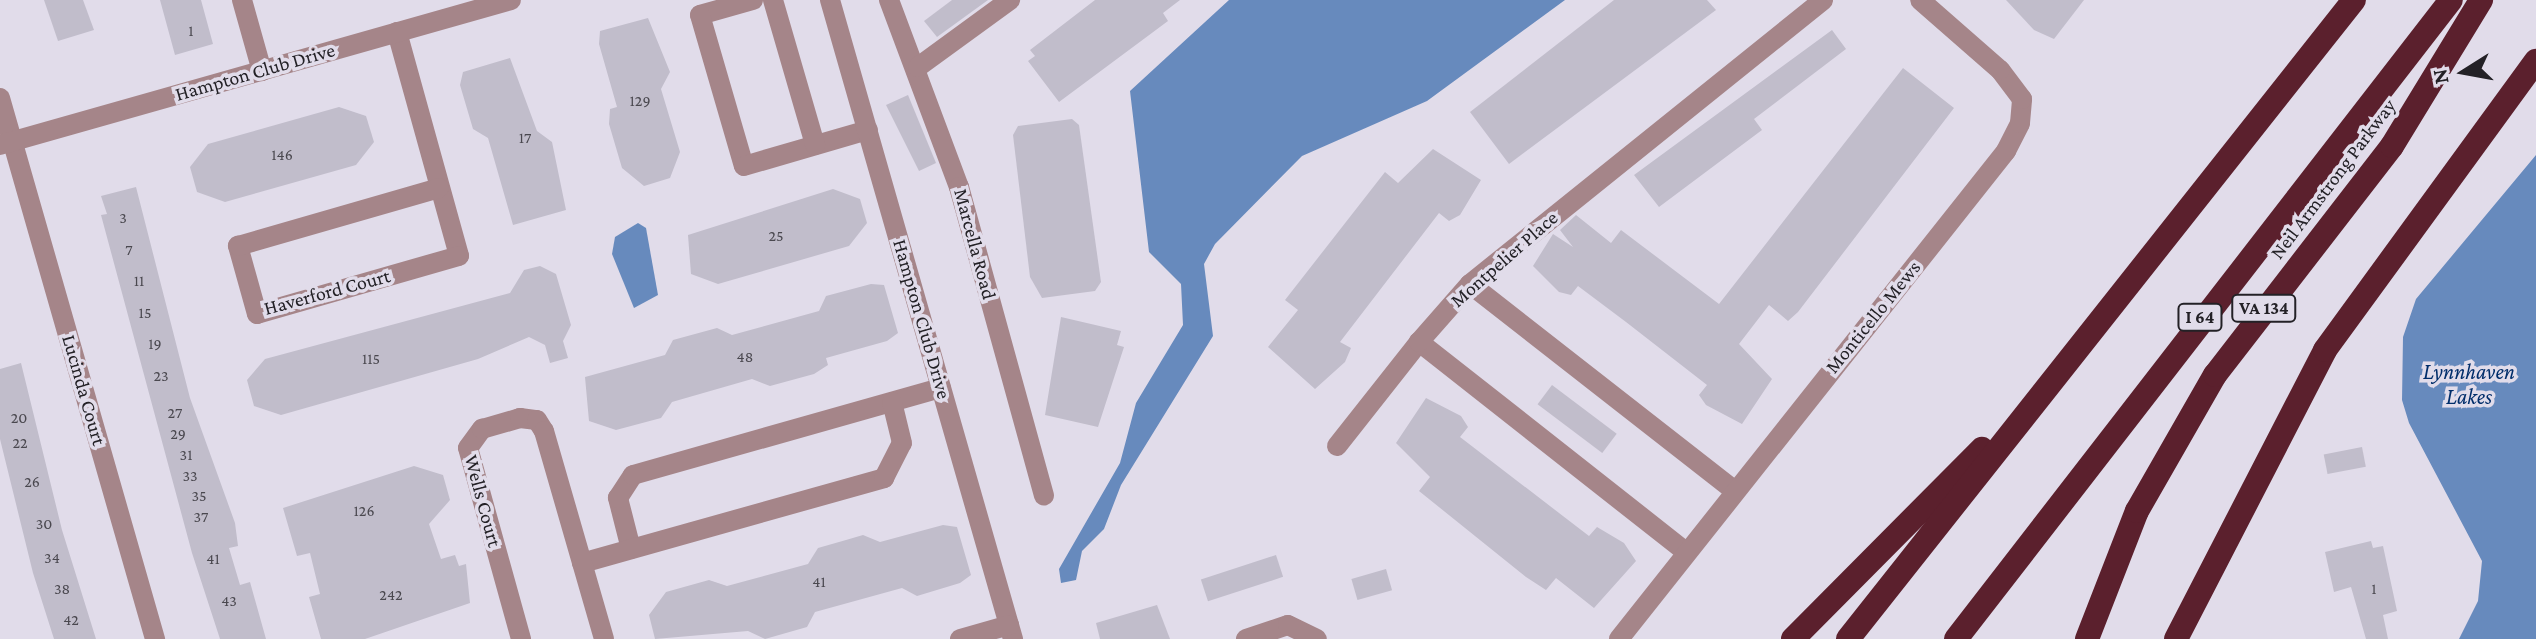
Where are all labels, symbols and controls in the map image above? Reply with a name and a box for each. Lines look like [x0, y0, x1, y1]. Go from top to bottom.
house number: 1 [188, 21, 194, 41]
north arrow [2424, 32, 2504, 112]
street label: Hampton Club Drive [172, 38, 338, 106]
text: N [2426, 67, 2454, 86]
house number: 129 [629, 91, 651, 111]
street label: Neil Armstrong Parkway [2265, 94, 2401, 264]
house number: 17 [519, 128, 531, 148]
house number: 146 [271, 145, 293, 165]
street label: Marcella Road [949, 186, 1001, 302]
street label: Montpelier Place [1445, 206, 1563, 312]
house number: 3 [119, 208, 127, 228]
house number: 25 [768, 226, 784, 246]
street label: Hampton Club Drive [888, 236, 956, 402]
house number: 7 [125, 240, 133, 260]
street label: Monticello Mews [1820, 256, 1926, 378]
street label: Haverford Court [261, 264, 393, 320]
house number: 11 [134, 271, 144, 291]
road number: VA 134 [2230, 294, 2298, 322]
house number: 15 [139, 303, 151, 323]
road number: I 64 [2176, 303, 2224, 331]
street label: Lucinda Court [57, 332, 111, 448]
house number: 19 [148, 334, 162, 354]
house number: 48 [737, 347, 753, 367]
house number: 115 [362, 349, 380, 369]
water label: Lynnhaven Lakes [2423, 358, 2515, 410]
house number: 23 [153, 366, 169, 386]
house number: 27 [168, 403, 182, 423]
house number: 20 [11, 408, 27, 428]
house number: 29 [170, 424, 186, 444]
house number: 22 [12, 433, 28, 453]
house number: 31 [180, 445, 192, 465]
street label: Wells Court [459, 452, 507, 550]
house number: 33 [182, 466, 198, 486]
house number: 26 [24, 472, 40, 492]
house number: 35 [191, 486, 207, 506]
house number: 126 [353, 501, 375, 521]
house number: 37 [194, 507, 208, 527]
house number: 30 [36, 514, 52, 534]
house number: 34 [44, 548, 60, 568]
house number: 41 [206, 549, 220, 569]
house number: 41 [812, 572, 826, 592]
house number: 38 [54, 579, 70, 599]
house number: 1 [2371, 579, 2377, 599]
house number: 242 [379, 585, 403, 605]
house number: 43 [221, 591, 237, 611]
house number: 42 [63, 610, 79, 630]

